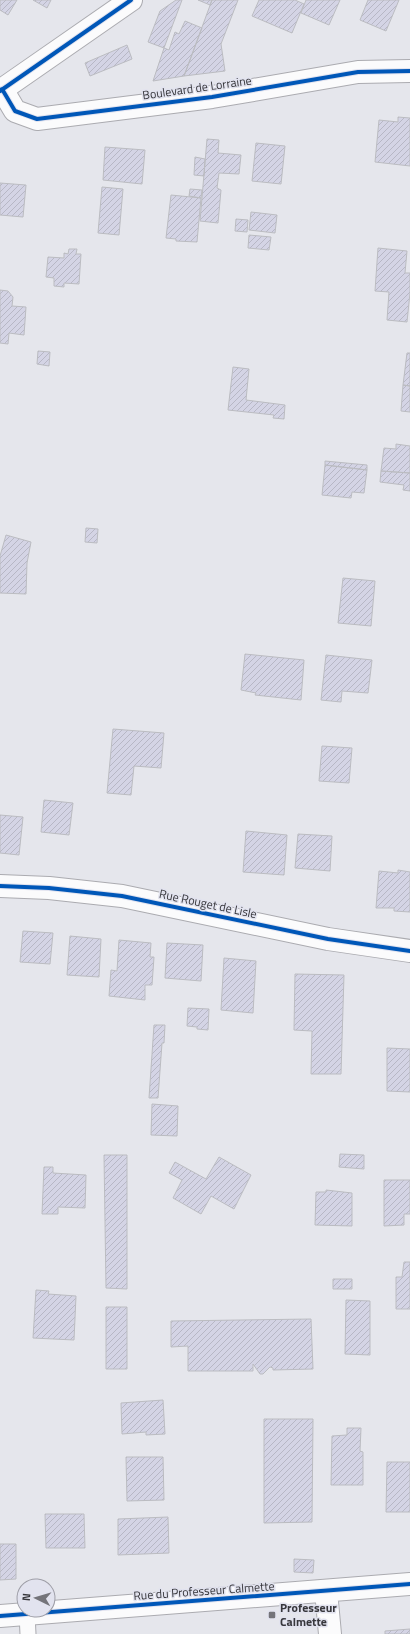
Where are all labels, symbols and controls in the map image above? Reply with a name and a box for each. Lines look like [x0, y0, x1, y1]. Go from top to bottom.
street label: Boulevard de Lorraine [141, 70, 253, 105]
street label: Rue Rouget de Lisle [158, 884, 259, 923]
street label: Rue du Professeur Calmette [133, 1576, 275, 1605]
north arrow [16, 1578, 56, 1618]
text: N [18, 1593, 34, 1602]
place label: Professeur Calmette [280, 1598, 337, 1631]
marker: Professeur Calmette [267, 1610, 277, 1620]

